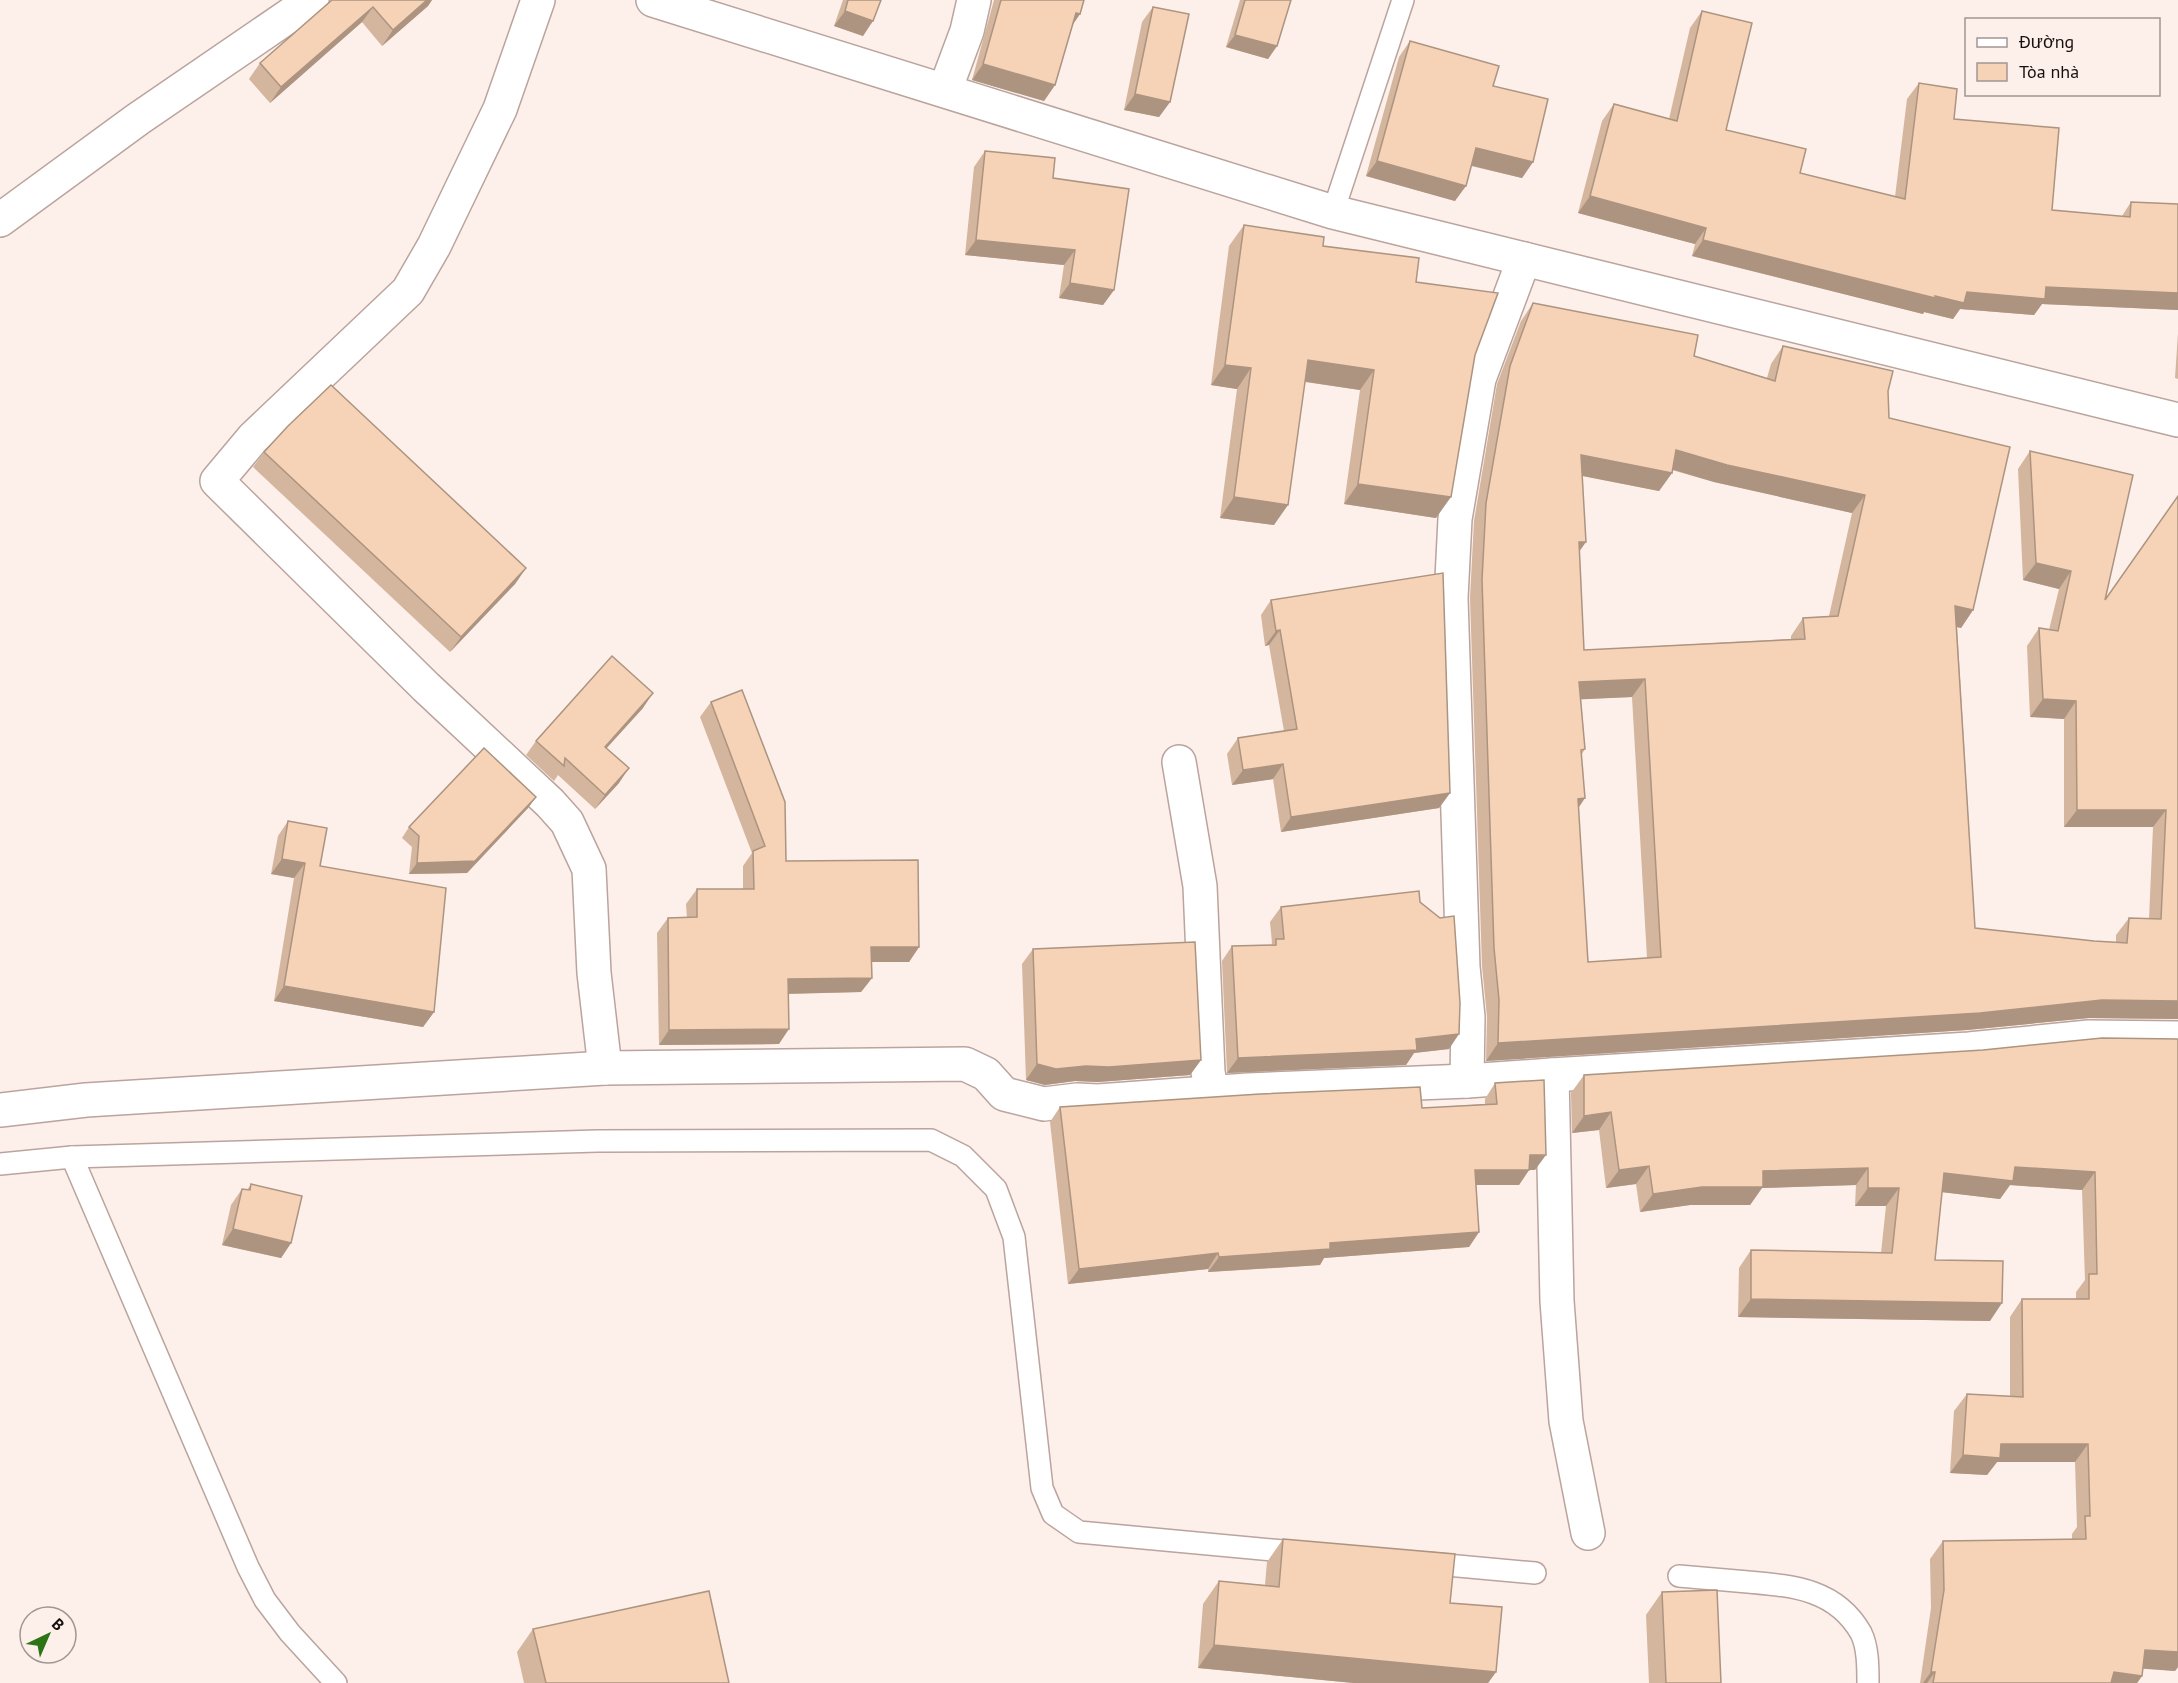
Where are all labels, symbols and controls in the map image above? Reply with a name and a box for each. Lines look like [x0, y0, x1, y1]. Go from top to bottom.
legend [1965, 18, 2160, 96]
text: Đường [2018, 30, 2074, 53]
text: Tòa nhà [2019, 60, 2079, 83]
north arrow [18, 1605, 78, 1665]
text: B [48, 1614, 69, 1635]

